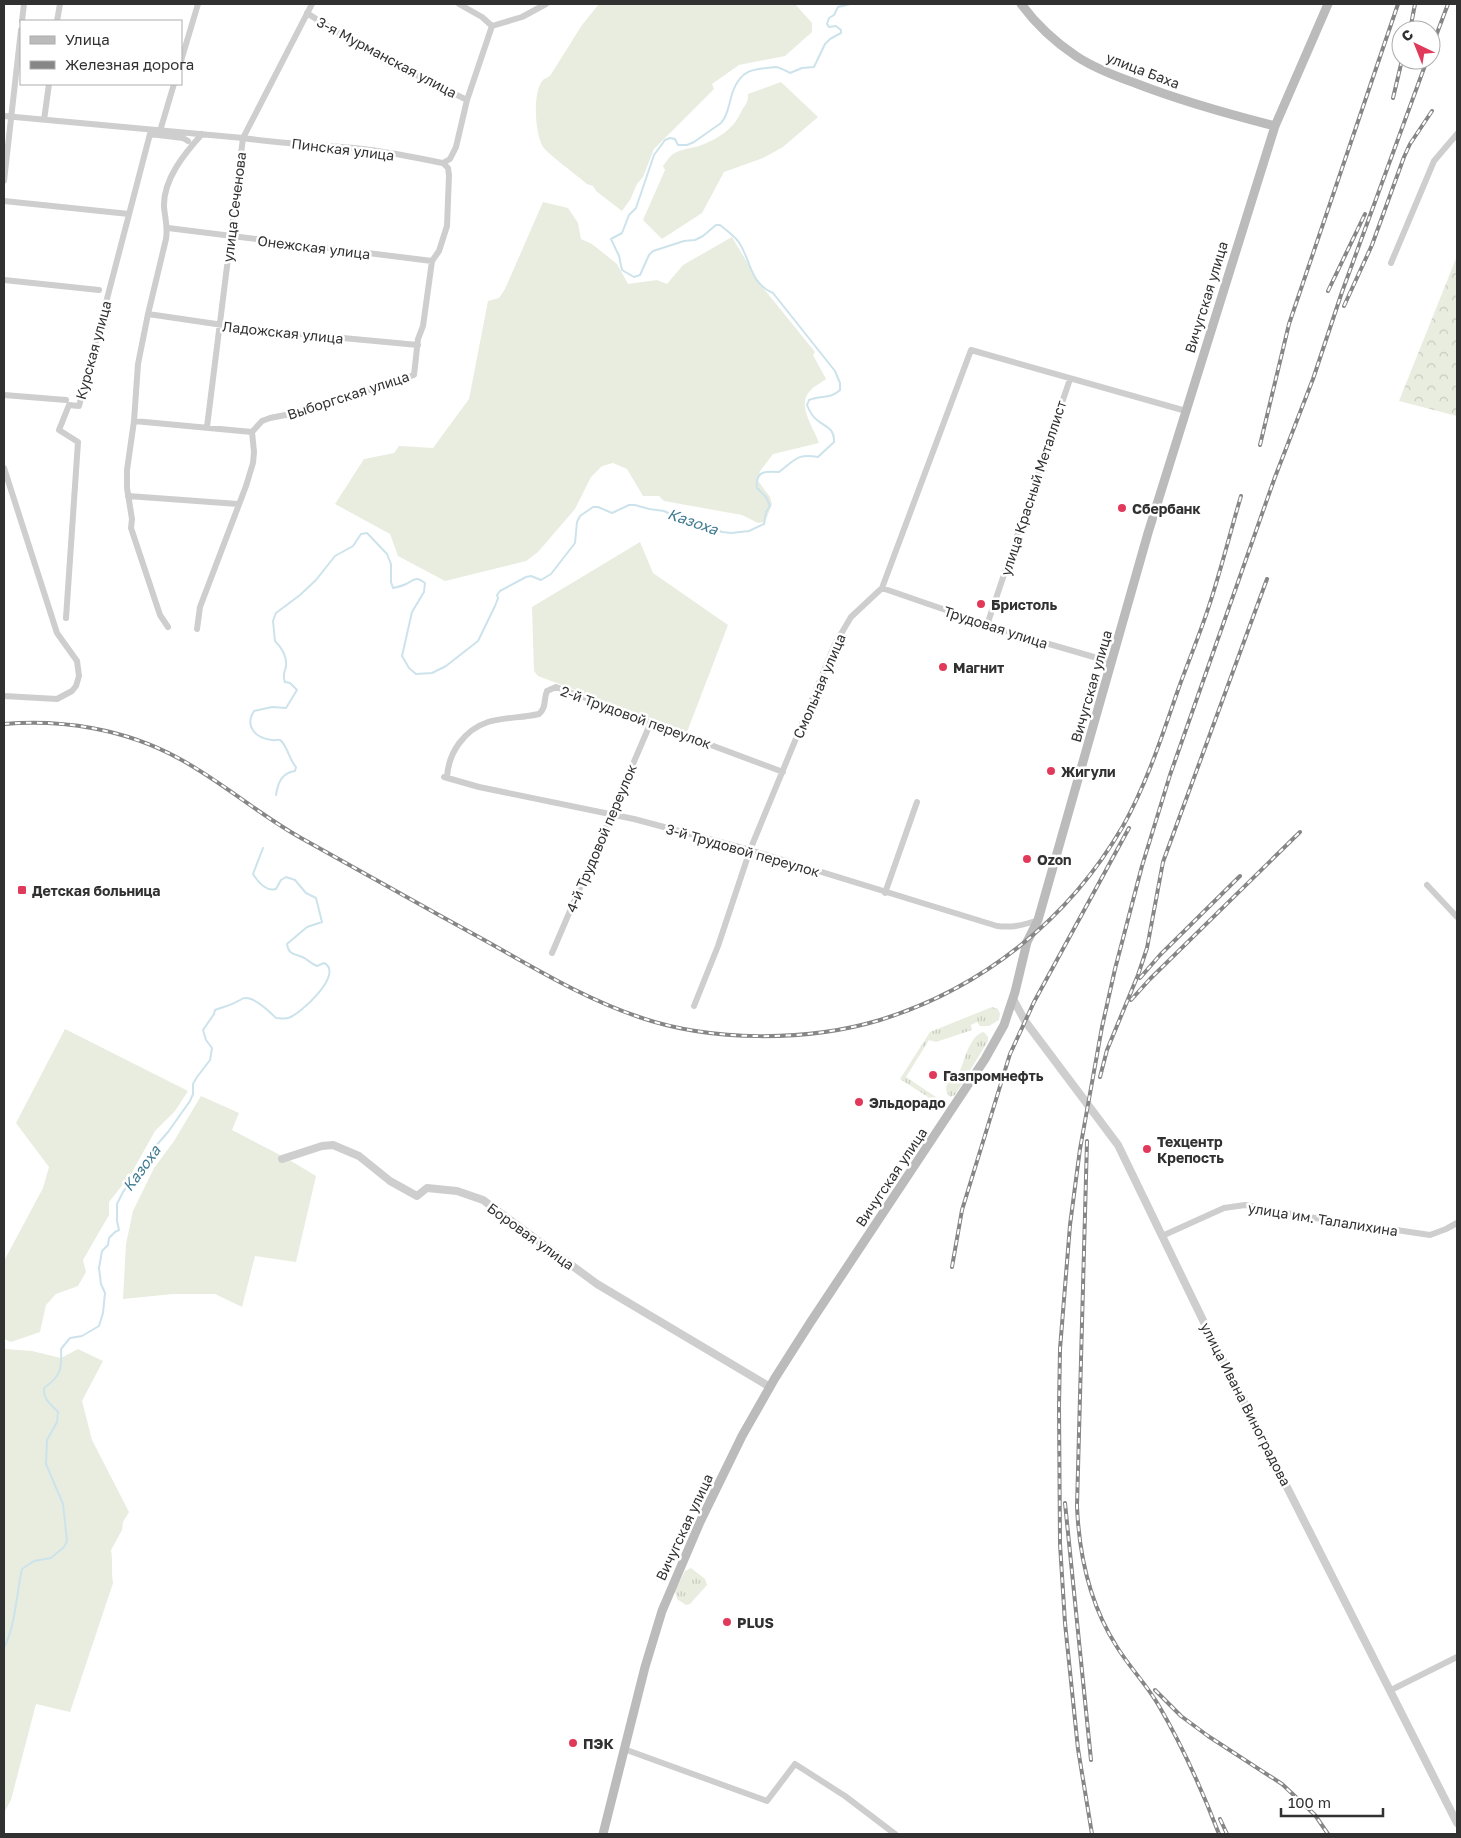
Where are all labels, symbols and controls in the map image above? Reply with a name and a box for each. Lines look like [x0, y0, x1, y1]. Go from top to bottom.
street label: 3-я Мурманская улица [314, 13, 460, 101]
legend [20, 20, 182, 85]
north arrow [1391, 20, 1441, 70]
text: С [1397, 25, 1416, 45]
text: Улица [65, 30, 110, 48]
street label: улица Баха [1104, 48, 1182, 92]
text: Железная дорога [65, 55, 194, 73]
street label: Пинская улица [291, 134, 395, 164]
street label: улица Сеченова [219, 151, 249, 263]
street label: Онежская улица [257, 232, 371, 262]
street label: Вичугская улица [1181, 239, 1231, 355]
street label: Курская улица [72, 299, 114, 401]
street label: Ладожская улица [222, 317, 344, 347]
street label: Выборгская улица [285, 367, 411, 423]
street label: улица Красный Металлист [997, 398, 1069, 578]
place label: Сбербанк [1132, 500, 1201, 517]
marker: Сбербанк [1116, 502, 1128, 514]
water label: Казоха [665, 504, 721, 538]
place label: Бристоль [991, 596, 1057, 613]
marker: Бристоль [975, 598, 987, 610]
street label: Трудовая улица [942, 602, 1050, 652]
street label: Вичугская улица [1067, 628, 1115, 744]
street label: Смольная улица [789, 631, 849, 741]
place label: Магнит [953, 659, 1004, 676]
marker: Магнит [937, 661, 949, 673]
street label: 2-й Трудовой переулок [558, 682, 714, 752]
street label: 4-й Трудовой переулок [562, 761, 640, 915]
place label: Жигули [1061, 763, 1116, 780]
marker: Жигули [1045, 765, 1057, 777]
street label: 3-й Трудовой переулок [664, 820, 822, 880]
place label: Ozon [1037, 851, 1072, 868]
marker: Ozon [1021, 853, 1033, 865]
place label: Детская больница [32, 882, 161, 899]
marker: Детская больница [16, 884, 28, 896]
place label: Газпромнефть [943, 1067, 1044, 1084]
marker: Газпромнефть [927, 1069, 939, 1081]
place label: Эльдорадо [869, 1094, 946, 1111]
marker: Эльдорадо [853, 1096, 865, 1108]
street label: Вичугская улица [852, 1124, 930, 1230]
place label: Техцентр Крепость [1157, 1133, 1224, 1166]
water label: Казоха [118, 1141, 164, 1194]
marker: Техцентр Крепость [1141, 1143, 1153, 1155]
street label: Боровая улица [484, 1199, 578, 1273]
street label: улица им. Талалихина [1247, 1199, 1399, 1239]
street label: улица Ивана Виноградова [1197, 1319, 1295, 1489]
street label: Вичугская улица [652, 1471, 716, 1583]
place label: PLUS [737, 1614, 774, 1631]
marker: PLUS [721, 1616, 733, 1628]
place label: ПЭК [583, 1735, 614, 1752]
marker: ПЭК [567, 1737, 579, 1749]
scale bar [1281, 1786, 1384, 1818]
text: 100 m [1288, 1793, 1331, 1811]

